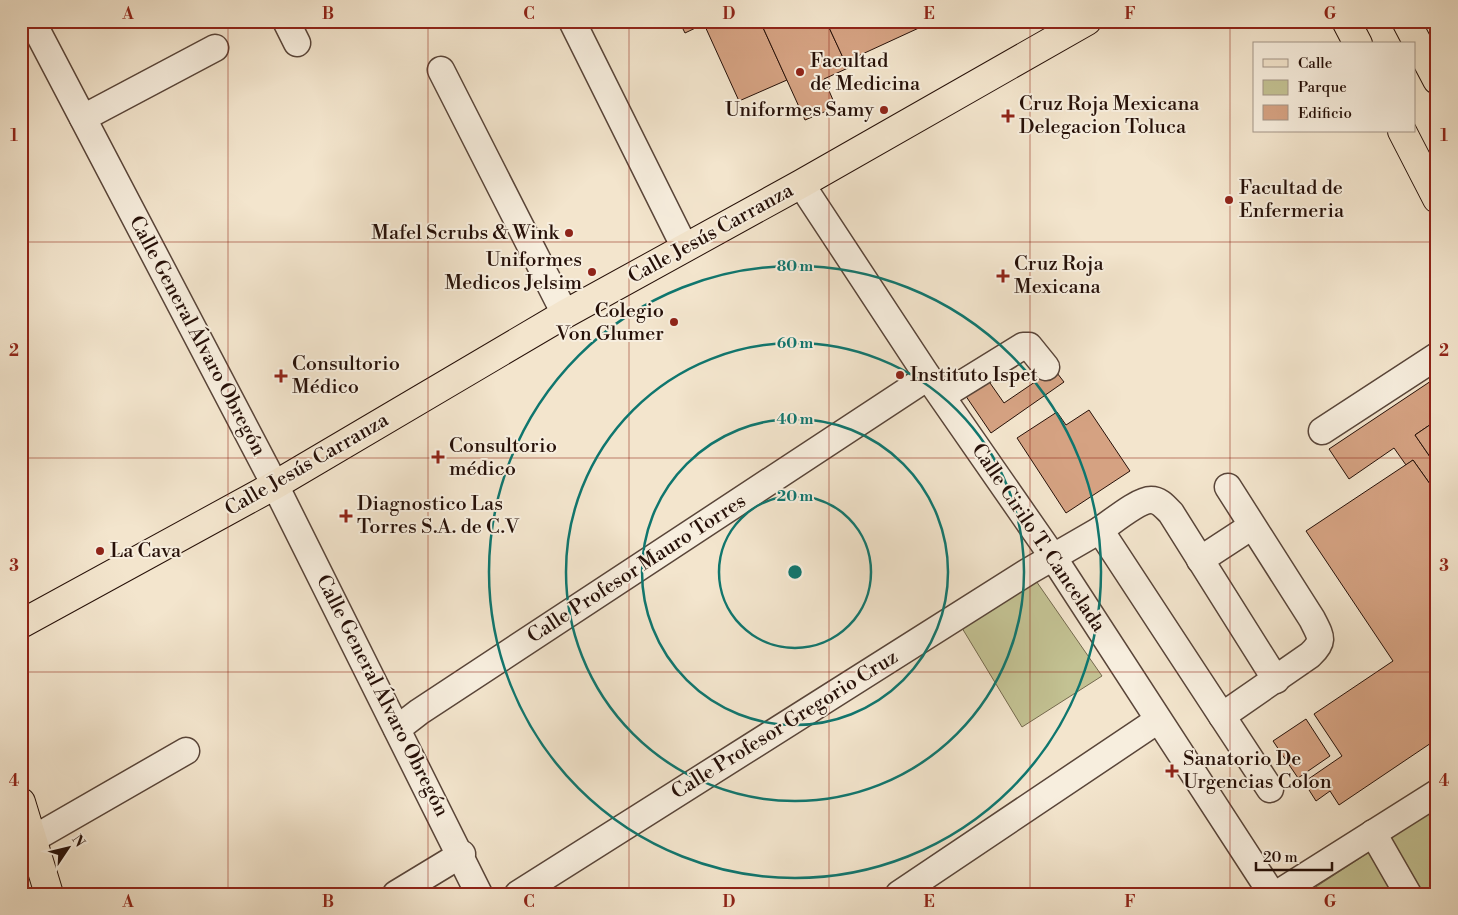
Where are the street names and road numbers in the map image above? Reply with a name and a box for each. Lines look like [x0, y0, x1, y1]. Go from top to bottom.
street label: Calle Jesús Carranza [624, 178, 799, 290]
street label: Calle General Álvaro Obregón [123, 211, 272, 460]
street label: Calle Jesús Carranza [221, 408, 394, 522]
street label: Calle Cirilo T. Cancelada [965, 439, 1111, 638]
street label: Calle Profesor Mauro Torres [523, 489, 751, 649]
street label: Calle General Álvaro Obregón [310, 570, 455, 821]
street label: Calle Profesor Gregorio Cruz [667, 645, 903, 805]

